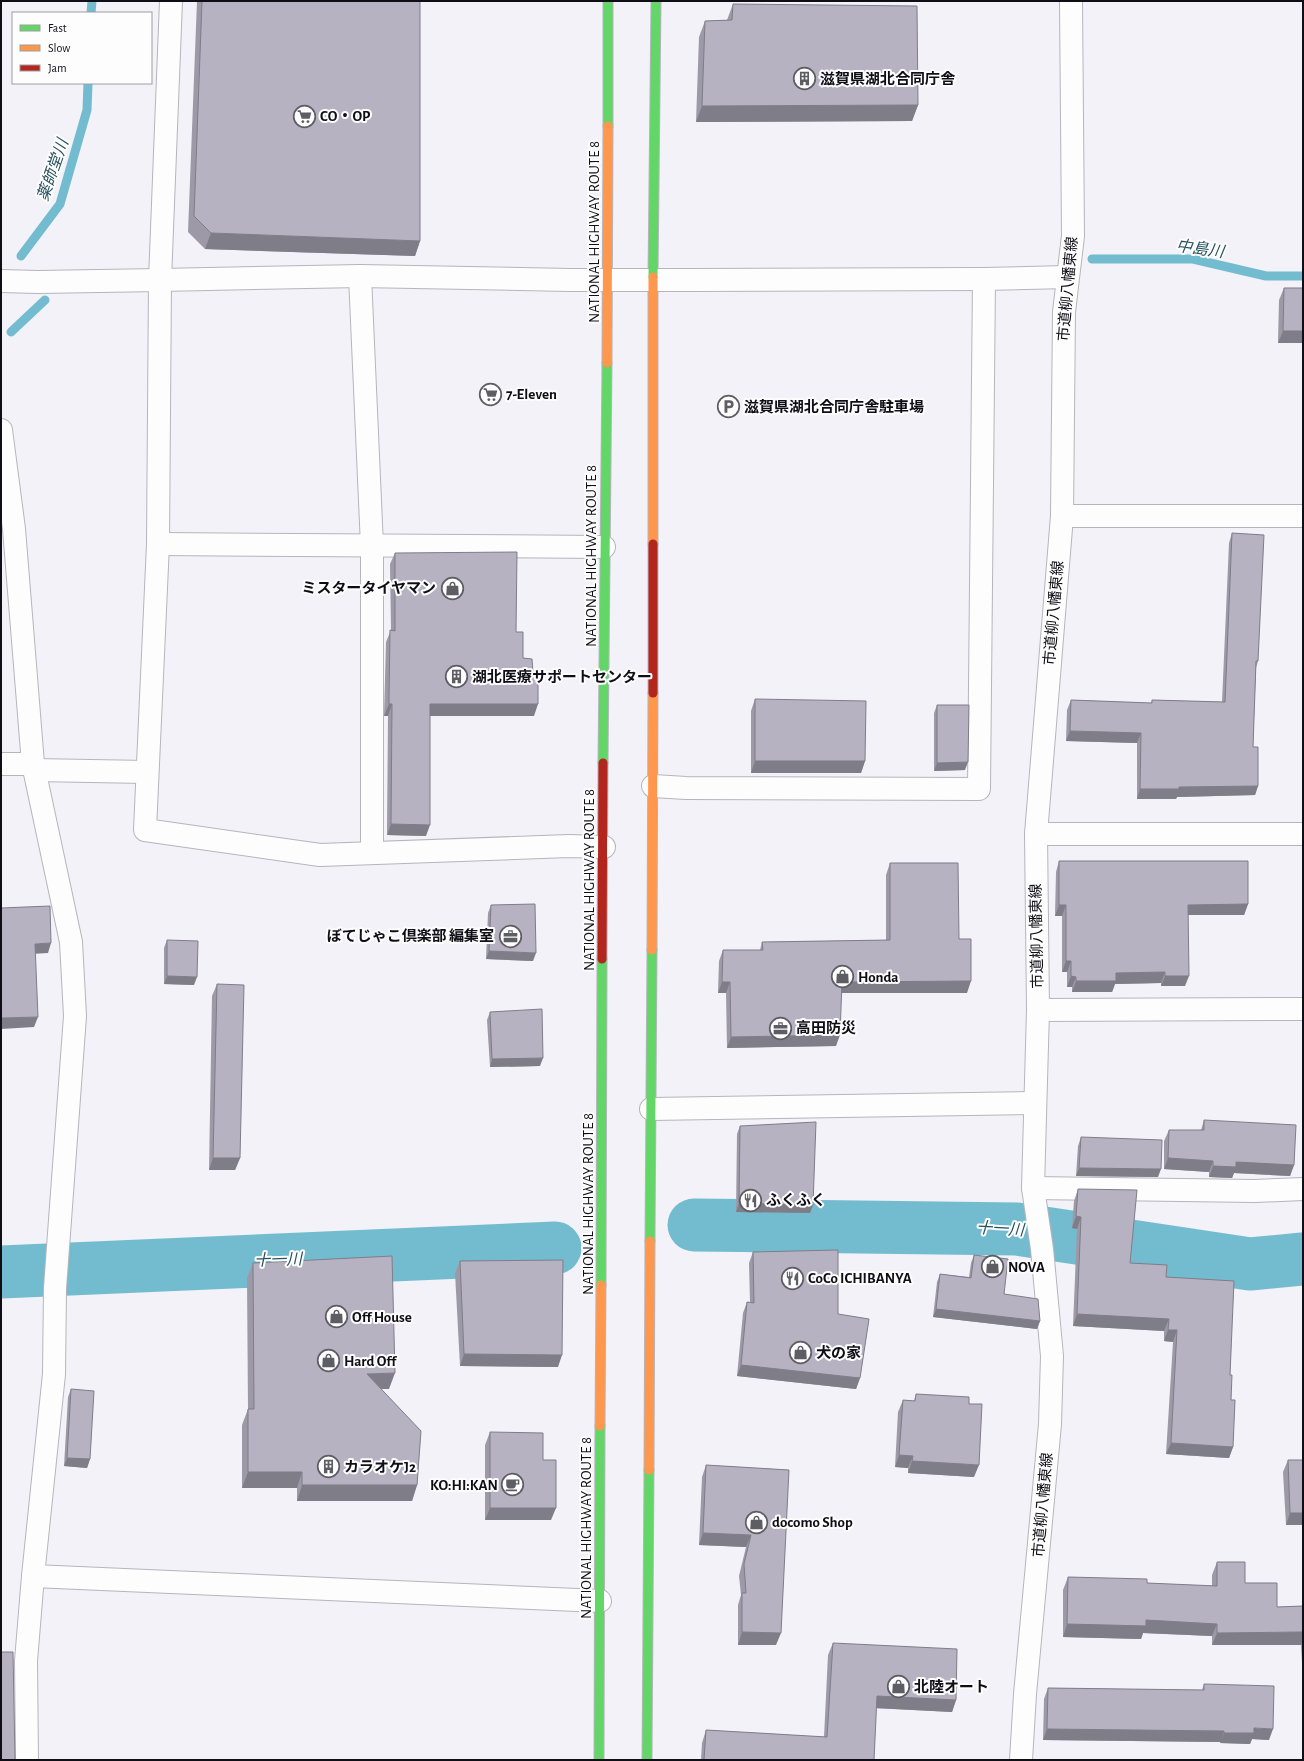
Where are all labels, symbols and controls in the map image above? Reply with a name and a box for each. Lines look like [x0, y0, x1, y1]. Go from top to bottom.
legend [12, 12, 152, 84]
text: Fast [48, 22, 67, 34]
text: Slow [48, 42, 70, 54]
text: Jam [48, 62, 67, 74]
building icon: 滋賀県湖北合同庁舎 [792, 66, 818, 92]
place label: 滋賀県湖北合同庁舎 [820, 71, 956, 87]
supermarket icon: CO・OP [291, 103, 317, 129]
place label: CO・OP [320, 109, 371, 124]
water label: 薬師堂川 [34, 135, 72, 203]
street label: NATIONAL HIGHWAY ROUTE 8 [587, 141, 602, 323]
street label: 市道柳八幡東線 [1055, 236, 1080, 342]
water label: 中島川 [1175, 237, 1227, 261]
supermarket icon: 7-Eleven [477, 381, 503, 407]
place label: 7-Eleven [506, 387, 557, 402]
parking icon: 滋賀県湖北合同庁舎駐車場 [716, 394, 742, 420]
place label: 滋賀県湖北合同庁舎駐車場 [744, 399, 924, 415]
street label: NATIONAL HIGHWAY ROUTE 8 [584, 465, 599, 647]
street label: 市道柳八幡東線 [1041, 560, 1066, 666]
shop icon: ミスタータイヤマン [439, 575, 465, 601]
place label: ミスタータイヤマン [301, 580, 436, 596]
building icon: 湖北医療サポートセンター [444, 664, 470, 690]
place label: 湖北医療サポートセンター [472, 669, 652, 685]
street label: NATIONAL HIGHWAY ROUTE 8 [582, 789, 597, 971]
street label: 市道柳八幡東線 [1028, 883, 1045, 989]
office icon: ぼてじゃこ倶楽部 編集室 [497, 923, 523, 949]
place label: ぼてじゃこ倶楽部 編集室 [327, 928, 494, 944]
shop icon: Honda [830, 964, 856, 990]
place label: Honda [858, 970, 899, 985]
office icon: 高田防災 [768, 1015, 794, 1041]
place label: 高田防災 [796, 1020, 856, 1036]
street label: NATIONAL HIGHWAY ROUTE 8 [581, 1113, 596, 1295]
restaurant icon: ふくふく [737, 1187, 763, 1213]
place label: ふくふく [766, 1192, 826, 1208]
water label: 十一川 [976, 1219, 1026, 1238]
water label: 十一川 [254, 1250, 304, 1269]
shop icon: NOVA [980, 1254, 1006, 1280]
place label: NOVA [1008, 1260, 1045, 1275]
restaurant icon: CoCo ICHIBANYA [779, 1265, 805, 1291]
place label: CoCo ICHIBANYA [808, 1271, 912, 1286]
shop icon: Off House [323, 1304, 349, 1330]
place label: Off House [352, 1310, 412, 1325]
shop icon: 犬の家 [788, 1340, 814, 1366]
place label: 犬の家 [816, 1345, 861, 1361]
shop icon: Hard Off [316, 1348, 342, 1374]
place label: Hard Off [344, 1354, 397, 1369]
street label: NATIONAL HIGHWAY ROUTE 8 [579, 1437, 594, 1619]
street label: 市道柳八幡東線 [1030, 1452, 1055, 1558]
building icon: カラオケJ2 [315, 1454, 341, 1480]
place label: カラオケJ2 [344, 1460, 416, 1475]
cafe icon: KO:HI:KAN [500, 1472, 526, 1498]
place label: KO:HI:KAN [430, 1478, 498, 1493]
shop icon: docomo Shop [743, 1509, 769, 1535]
place label: docomo Shop [772, 1515, 853, 1530]
shop icon: 北陸オート [885, 1674, 911, 1700]
place label: 北陸オート [914, 1679, 989, 1695]

